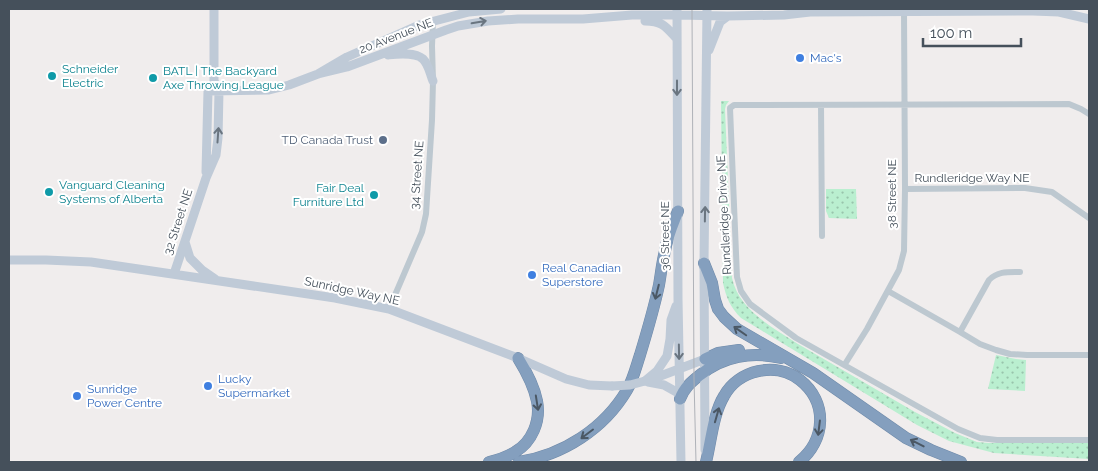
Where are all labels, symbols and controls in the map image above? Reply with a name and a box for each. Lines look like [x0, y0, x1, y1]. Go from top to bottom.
street label: 20 Avenue NE [357, 15, 435, 57]
scale bar [923, 15, 1020, 47]
one-way arrow [471, 17, 487, 27]
text: 100 m [930, 24, 972, 42]
place label: Mac's [810, 51, 842, 65]
marker: Mac's [794, 52, 806, 64]
place label: Schneider Electric [62, 62, 119, 90]
place label: BATL | The Backyard Axe Throwing League [163, 64, 284, 92]
marker: Schneider Electric [46, 70, 58, 82]
marker: BATL | The Backyard Axe Throwing League [147, 72, 159, 84]
one-way arrow [672, 80, 682, 96]
one-way arrow [213, 128, 223, 144]
place label: TD Canada Trust [282, 133, 373, 147]
marker: TD Canada Trust [377, 134, 389, 146]
street label: 34 Street NE [408, 140, 426, 210]
street label: Rundleridge Drive NE [714, 155, 734, 275]
street label: 38 Street NE [885, 159, 899, 229]
street label: Rundleridge Way NE [914, 171, 1030, 185]
place label: Vanguard Cleaning Systems of Alberta [59, 178, 165, 206]
place label: Fair Deal Furniture Ltd [293, 181, 365, 209]
marker: Vanguard Cleaning Systems of Alberta [43, 186, 55, 198]
street label: 32 Street NE [161, 187, 195, 257]
marker: Fair Deal Furniture Ltd [368, 189, 380, 201]
street label: 36 Street NE [658, 201, 672, 271]
one-way arrow [700, 206, 710, 222]
place label: Real Canadian Superstore [542, 261, 621, 289]
marker: Real Canadian Superstore [526, 269, 538, 281]
street label: Sunridge Way NE [303, 274, 401, 308]
one-way arrow [652, 283, 661, 299]
one-way arrow [733, 326, 747, 336]
one-way arrow [674, 343, 684, 359]
place label: Lucky Supermarket [218, 372, 290, 400]
marker: Lucky Supermarket [202, 380, 214, 392]
place label: Sunridge Power Centre [87, 382, 162, 410]
marker: Sunridge Power Centre [71, 390, 83, 402]
one-way arrow [532, 394, 542, 410]
one-way arrow [712, 407, 722, 423]
one-way arrow [814, 420, 824, 436]
one-way arrow [581, 428, 594, 439]
one-way arrow [910, 438, 925, 447]

